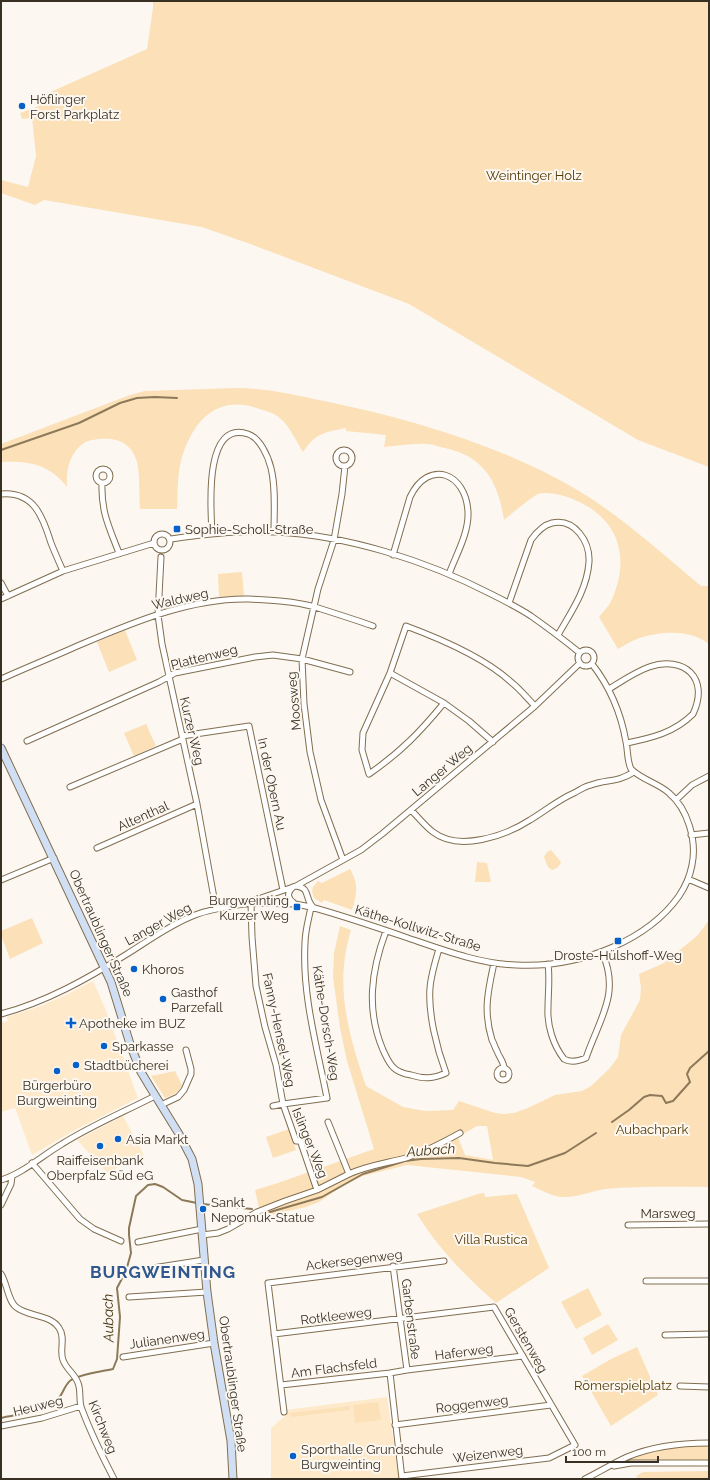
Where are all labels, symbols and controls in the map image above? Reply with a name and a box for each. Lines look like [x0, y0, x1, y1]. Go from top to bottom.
place label: Höflinger Forst Parkplatz [30, 92, 119, 122]
marker: Höflinger Forst Parkplatz [17, 101, 27, 111]
park label: Weintinger Holz [486, 168, 582, 183]
place label: Sophie-Scholl-Straße [185, 522, 314, 537]
marker: Sophie-Scholl-Straße [172, 524, 182, 534]
street label: Waldweg [150, 585, 210, 613]
street label: Plattenweg [169, 641, 239, 673]
street label: Moosweg [284, 671, 304, 731]
street label: Kurzer Weg [177, 695, 207, 767]
street label: In der Obern Au [255, 736, 289, 832]
street label: Langer Weg [409, 741, 475, 799]
street label: Altenthal [115, 798, 171, 834]
street label: Obertraublinger Straße [66, 867, 136, 999]
place label: Burgweinting Kurzer Weg [209, 893, 289, 923]
street label: Langer Weg [122, 900, 194, 948]
marker: Burgweinting Kurzer Weg [292, 902, 302, 912]
street label: Käthe-Kollwitz-Straße [353, 902, 483, 954]
marker: Droste-Hülshoff-Weg [613, 936, 623, 946]
place label: Droste-Hülshoff-Weg [554, 948, 682, 963]
place label: Khoros [142, 962, 184, 977]
marker: Khoros [129, 964, 139, 974]
street label: Käthe-Dorsch-Weg [309, 964, 343, 1082]
street label: Fanny-Hensel-Weg [260, 971, 298, 1089]
place label: Gasthof Parzefall [171, 985, 223, 1015]
marker: Gasthof Parzefall [158, 994, 168, 1004]
place label: Apotheke im BUZ [79, 1016, 185, 1031]
marker: Apotheke im BUZ [66, 1018, 76, 1028]
place label: Sparkasse [112, 1039, 174, 1054]
marker: Sparkasse [99, 1041, 109, 1051]
place label: Stadtbücherei [84, 1058, 169, 1073]
marker: Stadtbücherei [71, 1060, 81, 1070]
marker: Bürgerbüro Burgweinting [52, 1066, 62, 1076]
place label: Bürgerbüro Burgweinting [17, 1078, 97, 1108]
street label: Islinger Weg [289, 1106, 331, 1180]
park label: Aubachpark [616, 1122, 688, 1137]
place label: Asia Markt [126, 1132, 189, 1147]
marker: Asia Markt [113, 1134, 123, 1144]
water label: Aubach [405, 1140, 456, 1160]
marker: Raiffeisenbank Oberpfalz Süd eG [95, 1141, 105, 1151]
place label: Raiffeisenbank Oberpfalz Süd eG [47, 1153, 153, 1183]
place label: Sankt Nepomuk-Statue [211, 1195, 315, 1225]
marker: Sankt Nepomuk-Statue [198, 1204, 208, 1214]
street label: Marsweg [640, 1206, 696, 1221]
park label: Villa Rustica [455, 1232, 527, 1247]
street label: Ackersegenweg [305, 1247, 403, 1273]
district label: BURGWEINTING [90, 1262, 236, 1282]
street label: Garbenstraße [399, 1278, 423, 1361]
water label: Aubach [100, 1293, 116, 1343]
street label: Rotkleeweg [299, 1304, 373, 1328]
street label: Gerstenweg [501, 1305, 551, 1375]
street label: Obertraublinger Straße [216, 1315, 250, 1453]
street label: Julianenweg [128, 1326, 206, 1352]
street label: Haferweg [434, 1341, 494, 1363]
street label: Am Flachsfeld [290, 1355, 378, 1381]
park label: Römerspielplatz [574, 1378, 672, 1393]
street label: Roggenweg [435, 1392, 509, 1416]
street label: Heuweg [12, 1393, 64, 1419]
street label: Kirchweg [86, 1398, 120, 1456]
scale bar [566, 1438, 658, 1464]
place label: Sporthalle Grundschule Burgweinting [301, 1442, 444, 1472]
street label: Weizenweg [452, 1442, 524, 1466]
text: 100 m [572, 1445, 606, 1459]
marker: Sporthalle Grundschule Burgweinting [288, 1451, 298, 1461]

